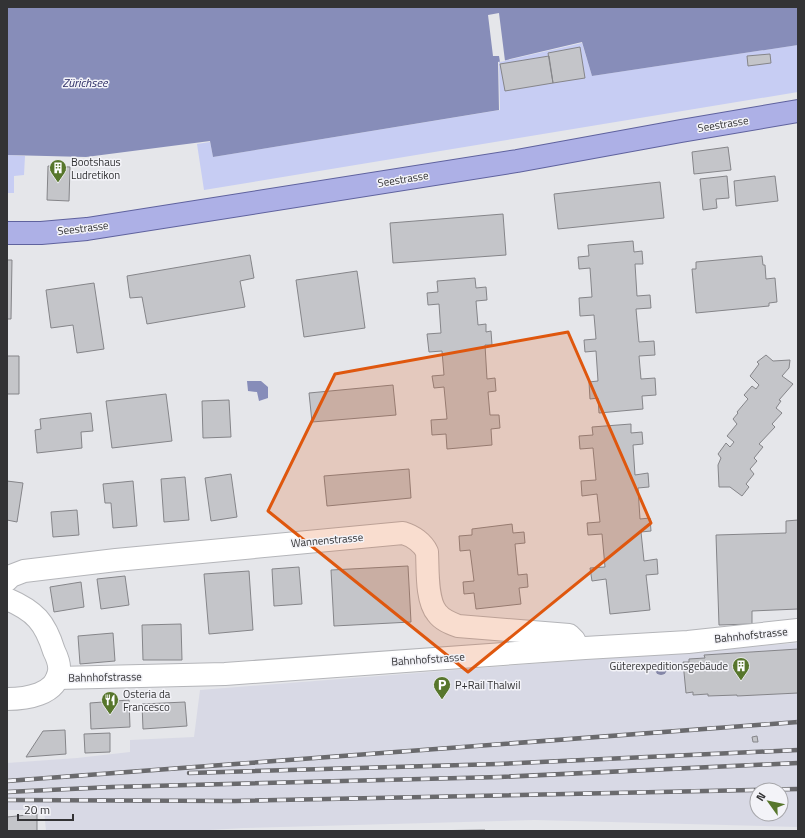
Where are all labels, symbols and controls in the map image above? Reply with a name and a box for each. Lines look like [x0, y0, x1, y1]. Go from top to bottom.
water label: Zürichsee [62, 73, 109, 92]
street label: Seestrasse [696, 112, 750, 136]
place label: Bootshaus Ludretikon [71, 154, 121, 183]
building icon: Bootshaus Ludretikon [48, 158, 68, 183]
street label: Seestrasse [376, 167, 430, 191]
street label: Seestrasse [57, 217, 110, 239]
street label: Wannenstrasse [290, 529, 364, 551]
street label: Bahnhofstrasse [714, 623, 789, 647]
street label: Bahnhofstrasse [391, 648, 466, 670]
building icon: Güterexpeditionsgebäude [731, 656, 751, 681]
place label: Güterexpeditionsgebäude [609, 658, 728, 674]
street label: Bahnhofstrasse [68, 668, 142, 686]
parking icon: P+Rail Thalwil [432, 675, 452, 700]
place label: P+Rail Thalwil [455, 677, 520, 693]
place label: Osteria da Francesco [123, 686, 171, 715]
restaurant icon: Osteria da Francesco [100, 690, 120, 715]
north arrow [749, 782, 789, 822]
text: N [752, 789, 769, 804]
scale bar [18, 796, 73, 822]
text: 20 m [24, 800, 50, 819]

